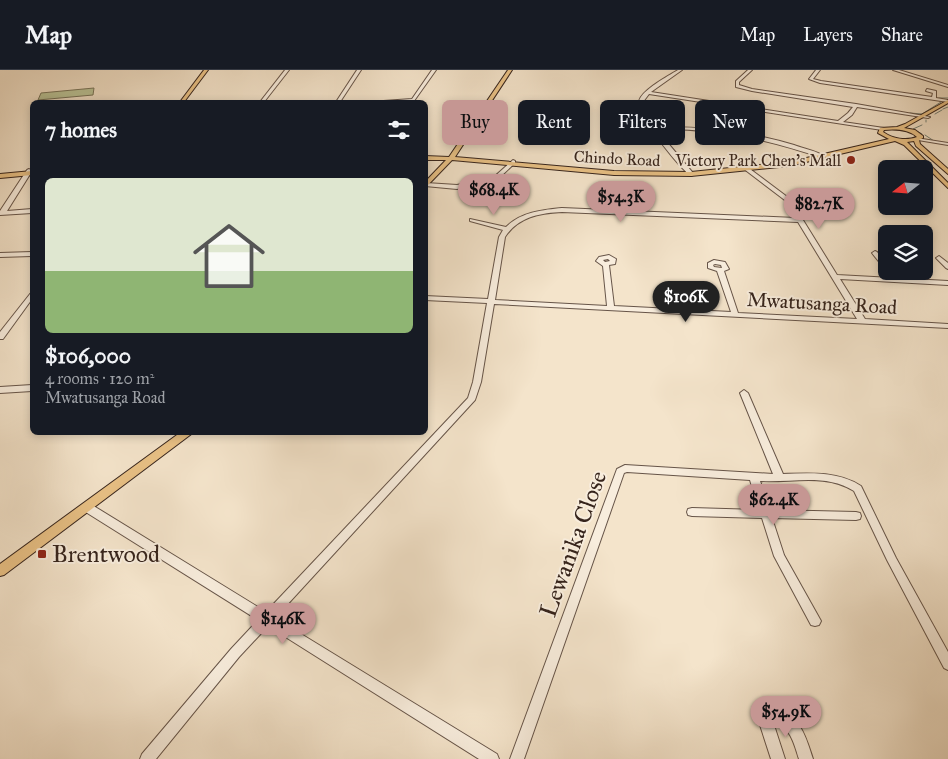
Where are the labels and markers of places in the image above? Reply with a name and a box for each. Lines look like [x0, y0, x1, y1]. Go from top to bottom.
place label: Victory Park Chen's Mall [675, 151, 842, 170]
marker: Victory Park Chen's Mall [845, 154, 857, 166]
pin: $68.4K [453, 174, 535, 216]
pin: $54.3K [580, 180, 662, 223]
pin: $82.7K [778, 188, 860, 230]
pin: $106K [651, 280, 721, 323]
pin: $62.4K [733, 484, 815, 526]
place label: Brentwood [52, 539, 160, 569]
marker: Brentwood [36, 548, 48, 560]
pin: $146K [248, 602, 318, 645]
pin: $54.9K [745, 696, 827, 738]

